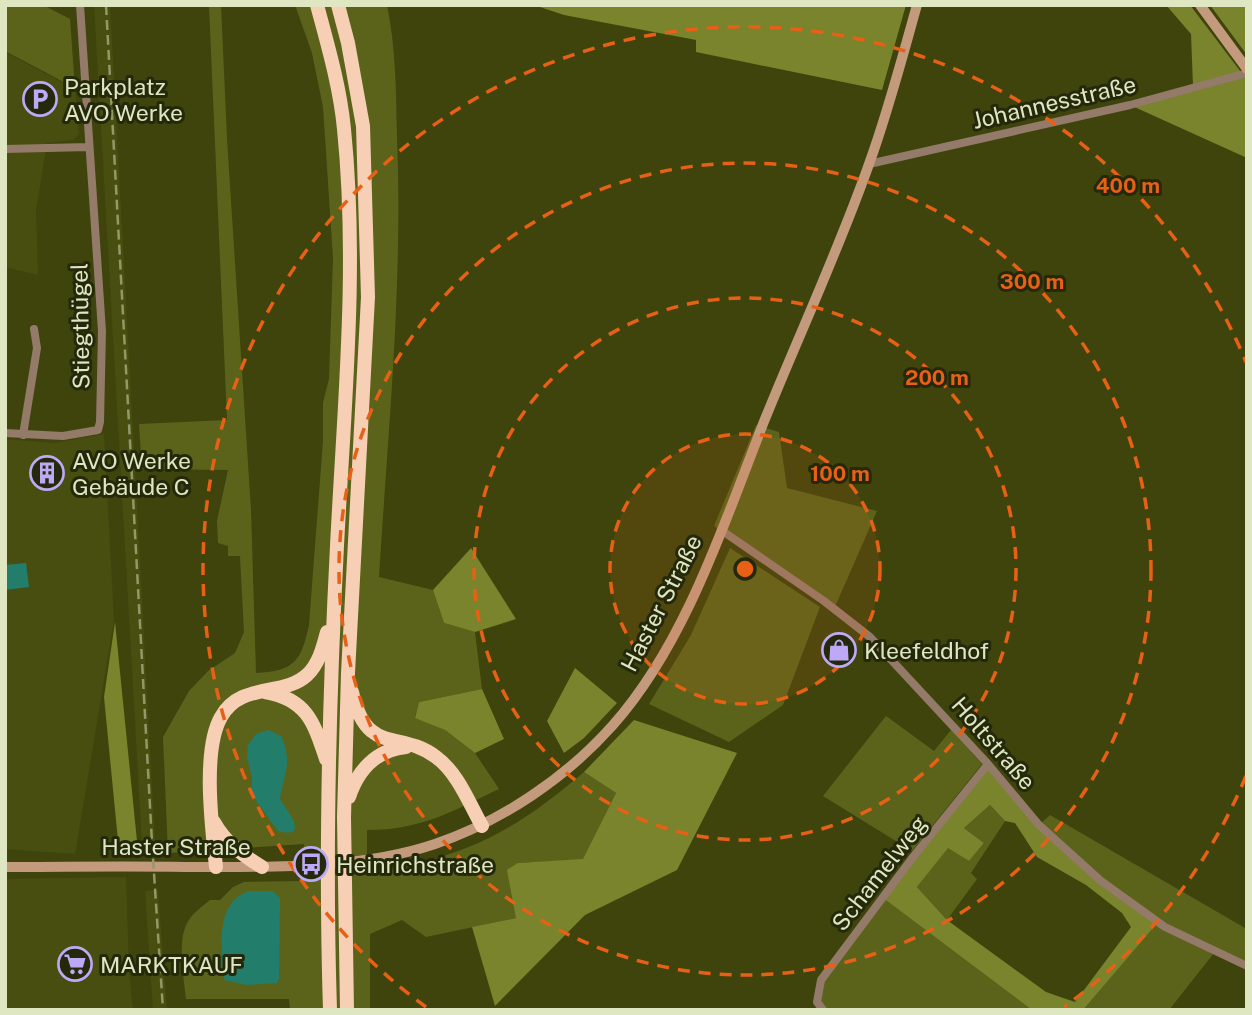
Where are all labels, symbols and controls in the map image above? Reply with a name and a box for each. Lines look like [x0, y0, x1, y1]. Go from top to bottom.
street label: Johannesstraße [970, 70, 1138, 134]
place label: Parkplatz AVO Werke [64, 73, 183, 126]
parking icon: Parkplatz AVO Werke [21, 80, 59, 118]
text: 400 m [1096, 173, 1160, 198]
street label: Stiegthügel [65, 263, 95, 389]
text: 300 m [1000, 269, 1064, 294]
text: 200 m [905, 365, 969, 390]
place label: AVO Werke Gebäude C [72, 447, 191, 500]
building icon: AVO Werke Gebäude C [28, 454, 66, 492]
text: 100 m [810, 461, 870, 486]
street label: Haster Straße [615, 530, 707, 676]
centre of rings [733, 557, 757, 581]
shop icon: Kleefeldhof [820, 631, 858, 669]
place label: Kleefeldhof [864, 637, 989, 664]
street label: Holtstraße [947, 691, 1041, 795]
street label: Schamelweg [826, 810, 932, 936]
street label: Haster Straße [101, 833, 251, 860]
bus stop icon: Heinrichstraße [292, 845, 330, 883]
place label: Heinrichstraße [336, 851, 494, 878]
supermarket icon: MARKTKAUF [56, 945, 94, 983]
place label: MARKTKAUF [100, 951, 243, 978]

